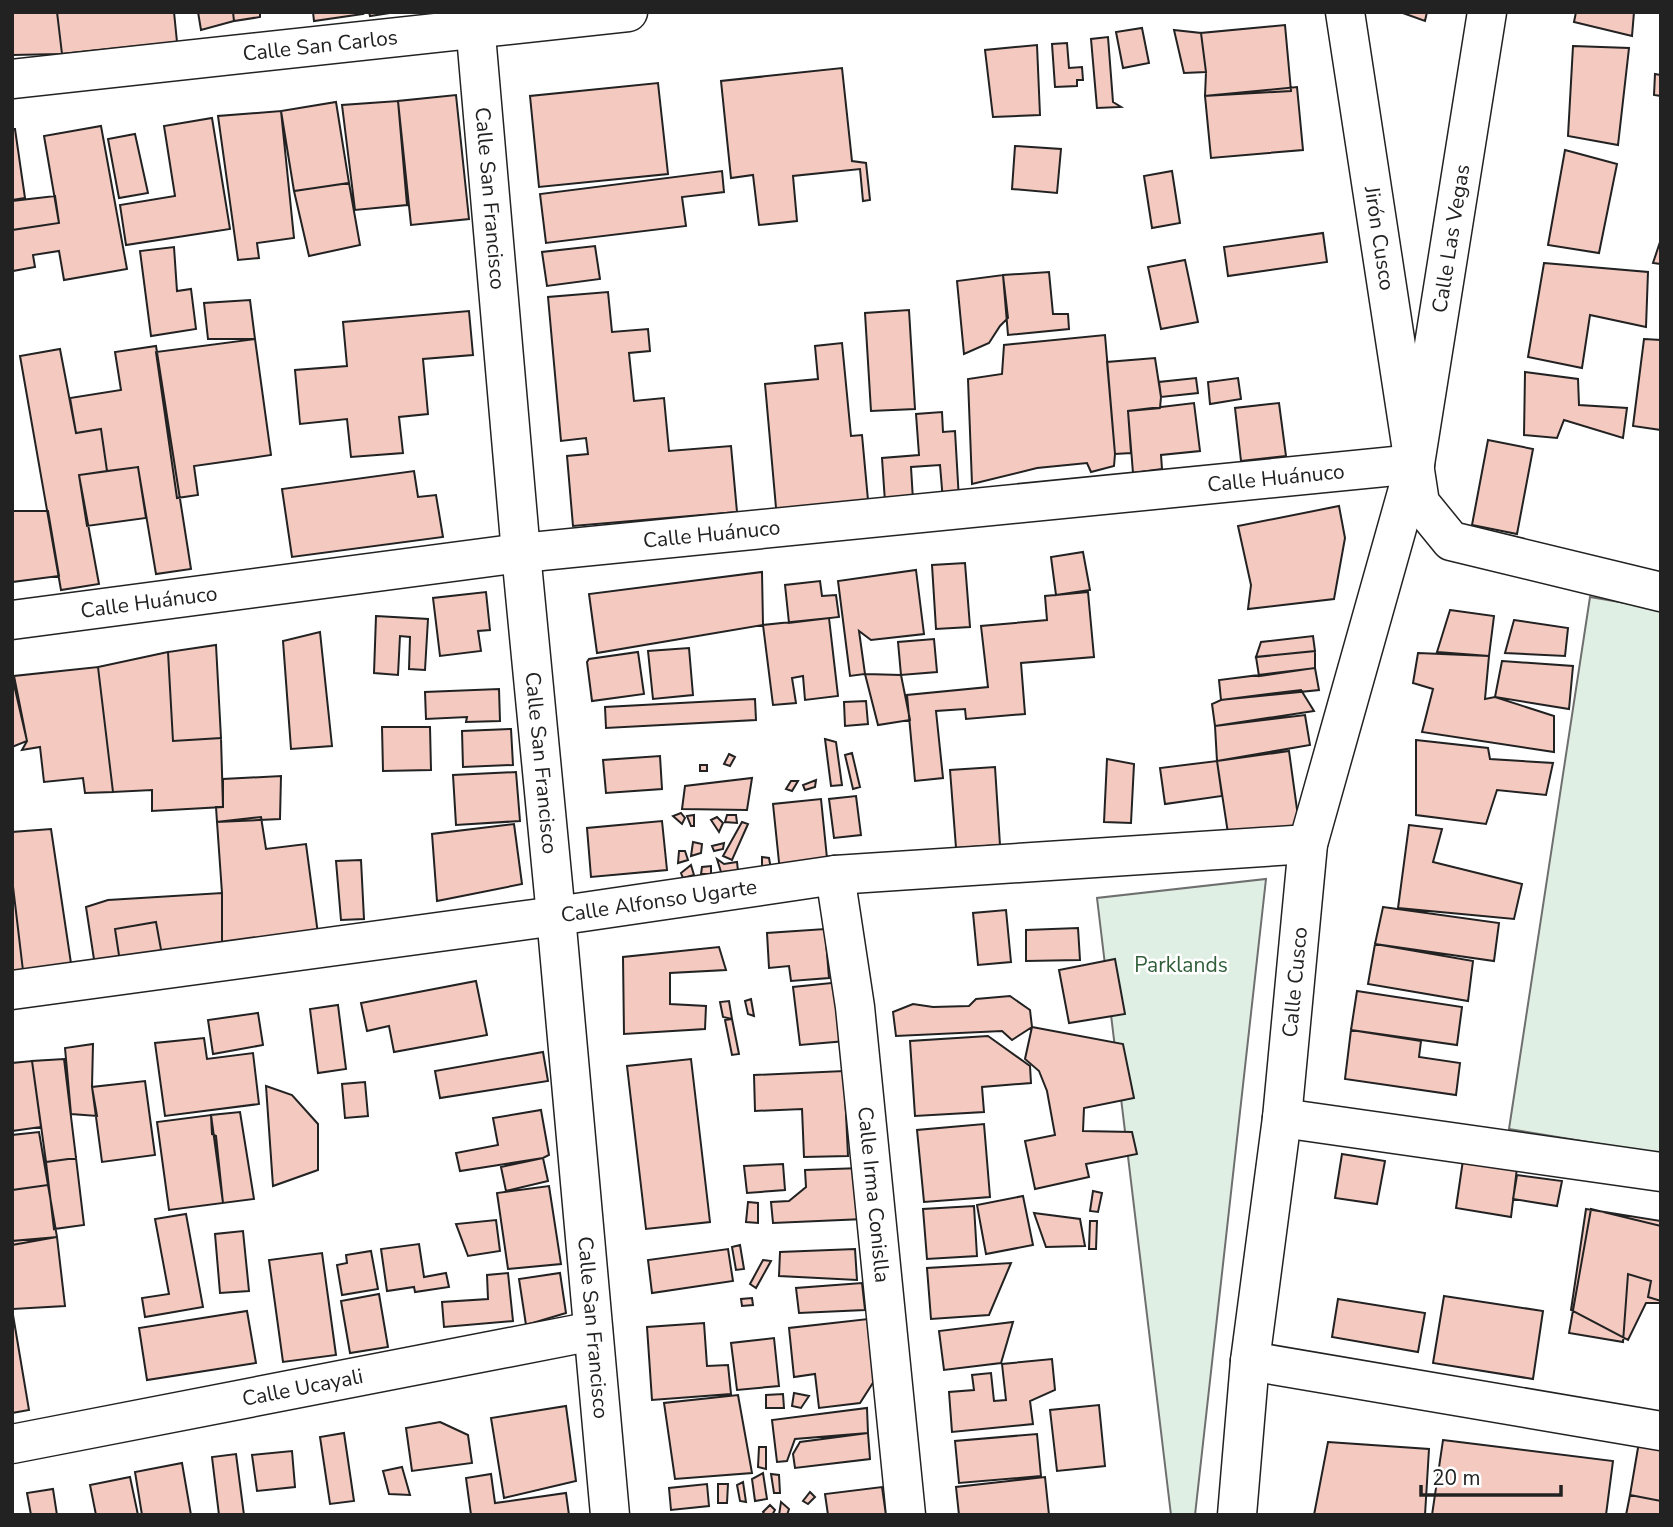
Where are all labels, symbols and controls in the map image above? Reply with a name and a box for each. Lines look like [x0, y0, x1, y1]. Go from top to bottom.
street label: Calle San Carlos [241, 23, 399, 68]
street label: Calle San Francisco [468, 106, 512, 291]
street label: Calle Las Vegas [1425, 162, 1477, 315]
street label: Jirón Cusco [1358, 183, 1401, 292]
street label: Calle Huánuco [1206, 457, 1346, 499]
street label: Calle Huánuco [642, 513, 782, 555]
street label: Calle Huánuco [79, 579, 219, 625]
street label: Calle San Francisco [519, 671, 564, 855]
street label: Calle Alfonso Ugarte [559, 873, 759, 929]
street label: Calle Cusco [1276, 926, 1314, 1039]
park label: Parklands [1134, 951, 1228, 979]
street label: Calle Irma Conislla [851, 1105, 897, 1284]
street label: Calle San Francisco [571, 1235, 615, 1420]
street label: Calle Ucayali [240, 1362, 365, 1413]
scale bar [1421, 1454, 1561, 1498]
text: 20 m [1432, 1464, 1481, 1492]

